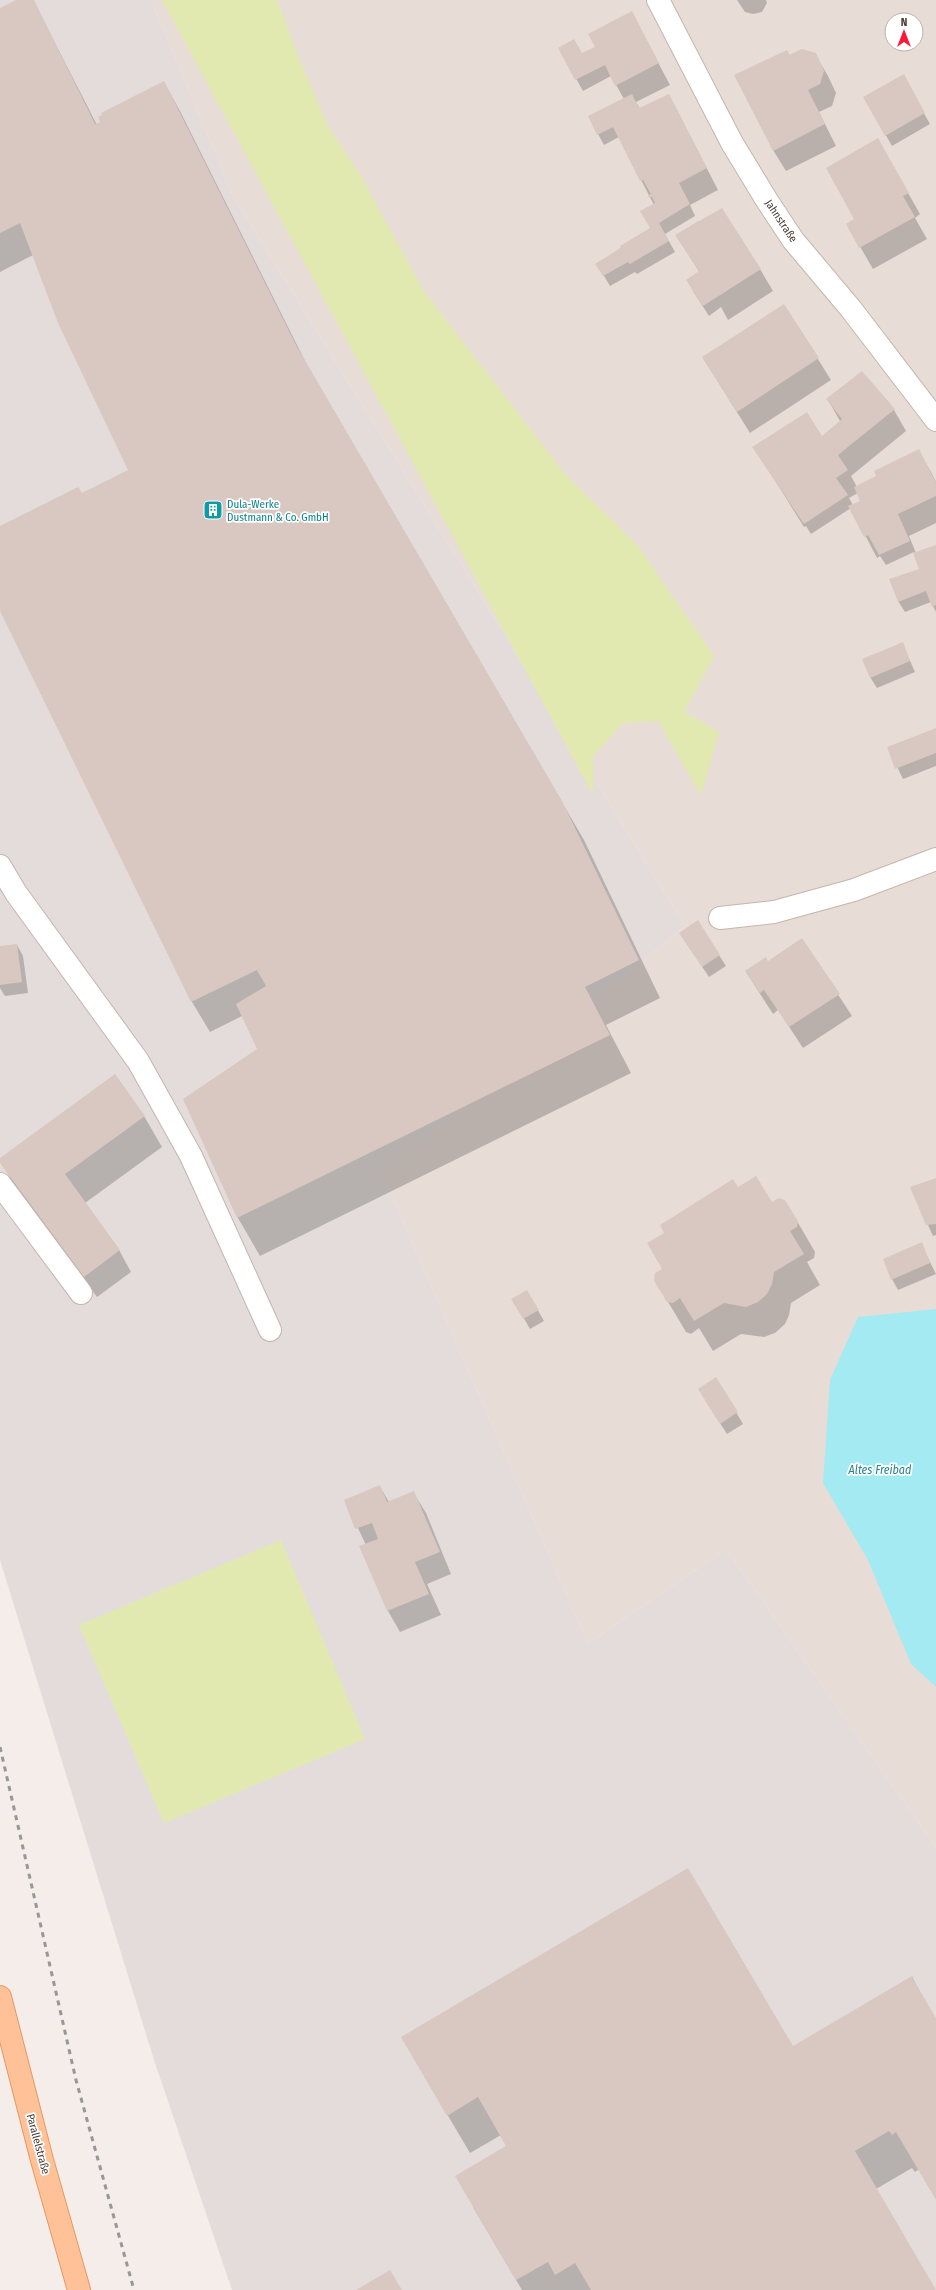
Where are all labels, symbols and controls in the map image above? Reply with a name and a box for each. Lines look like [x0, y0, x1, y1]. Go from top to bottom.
north arrow [884, 12, 924, 52]
text: N [901, 16, 907, 29]
street label: Jahnstraße [762, 197, 800, 245]
place label: Dula-Werke Dustmann & Co. GmbH [227, 498, 329, 524]
building icon: Dula-Werke Dustmann & Co. GmbH [202, 499, 224, 521]
water label: Altes Freibad [848, 1463, 912, 1477]
street label: Parallelstraße [24, 2112, 52, 2176]

